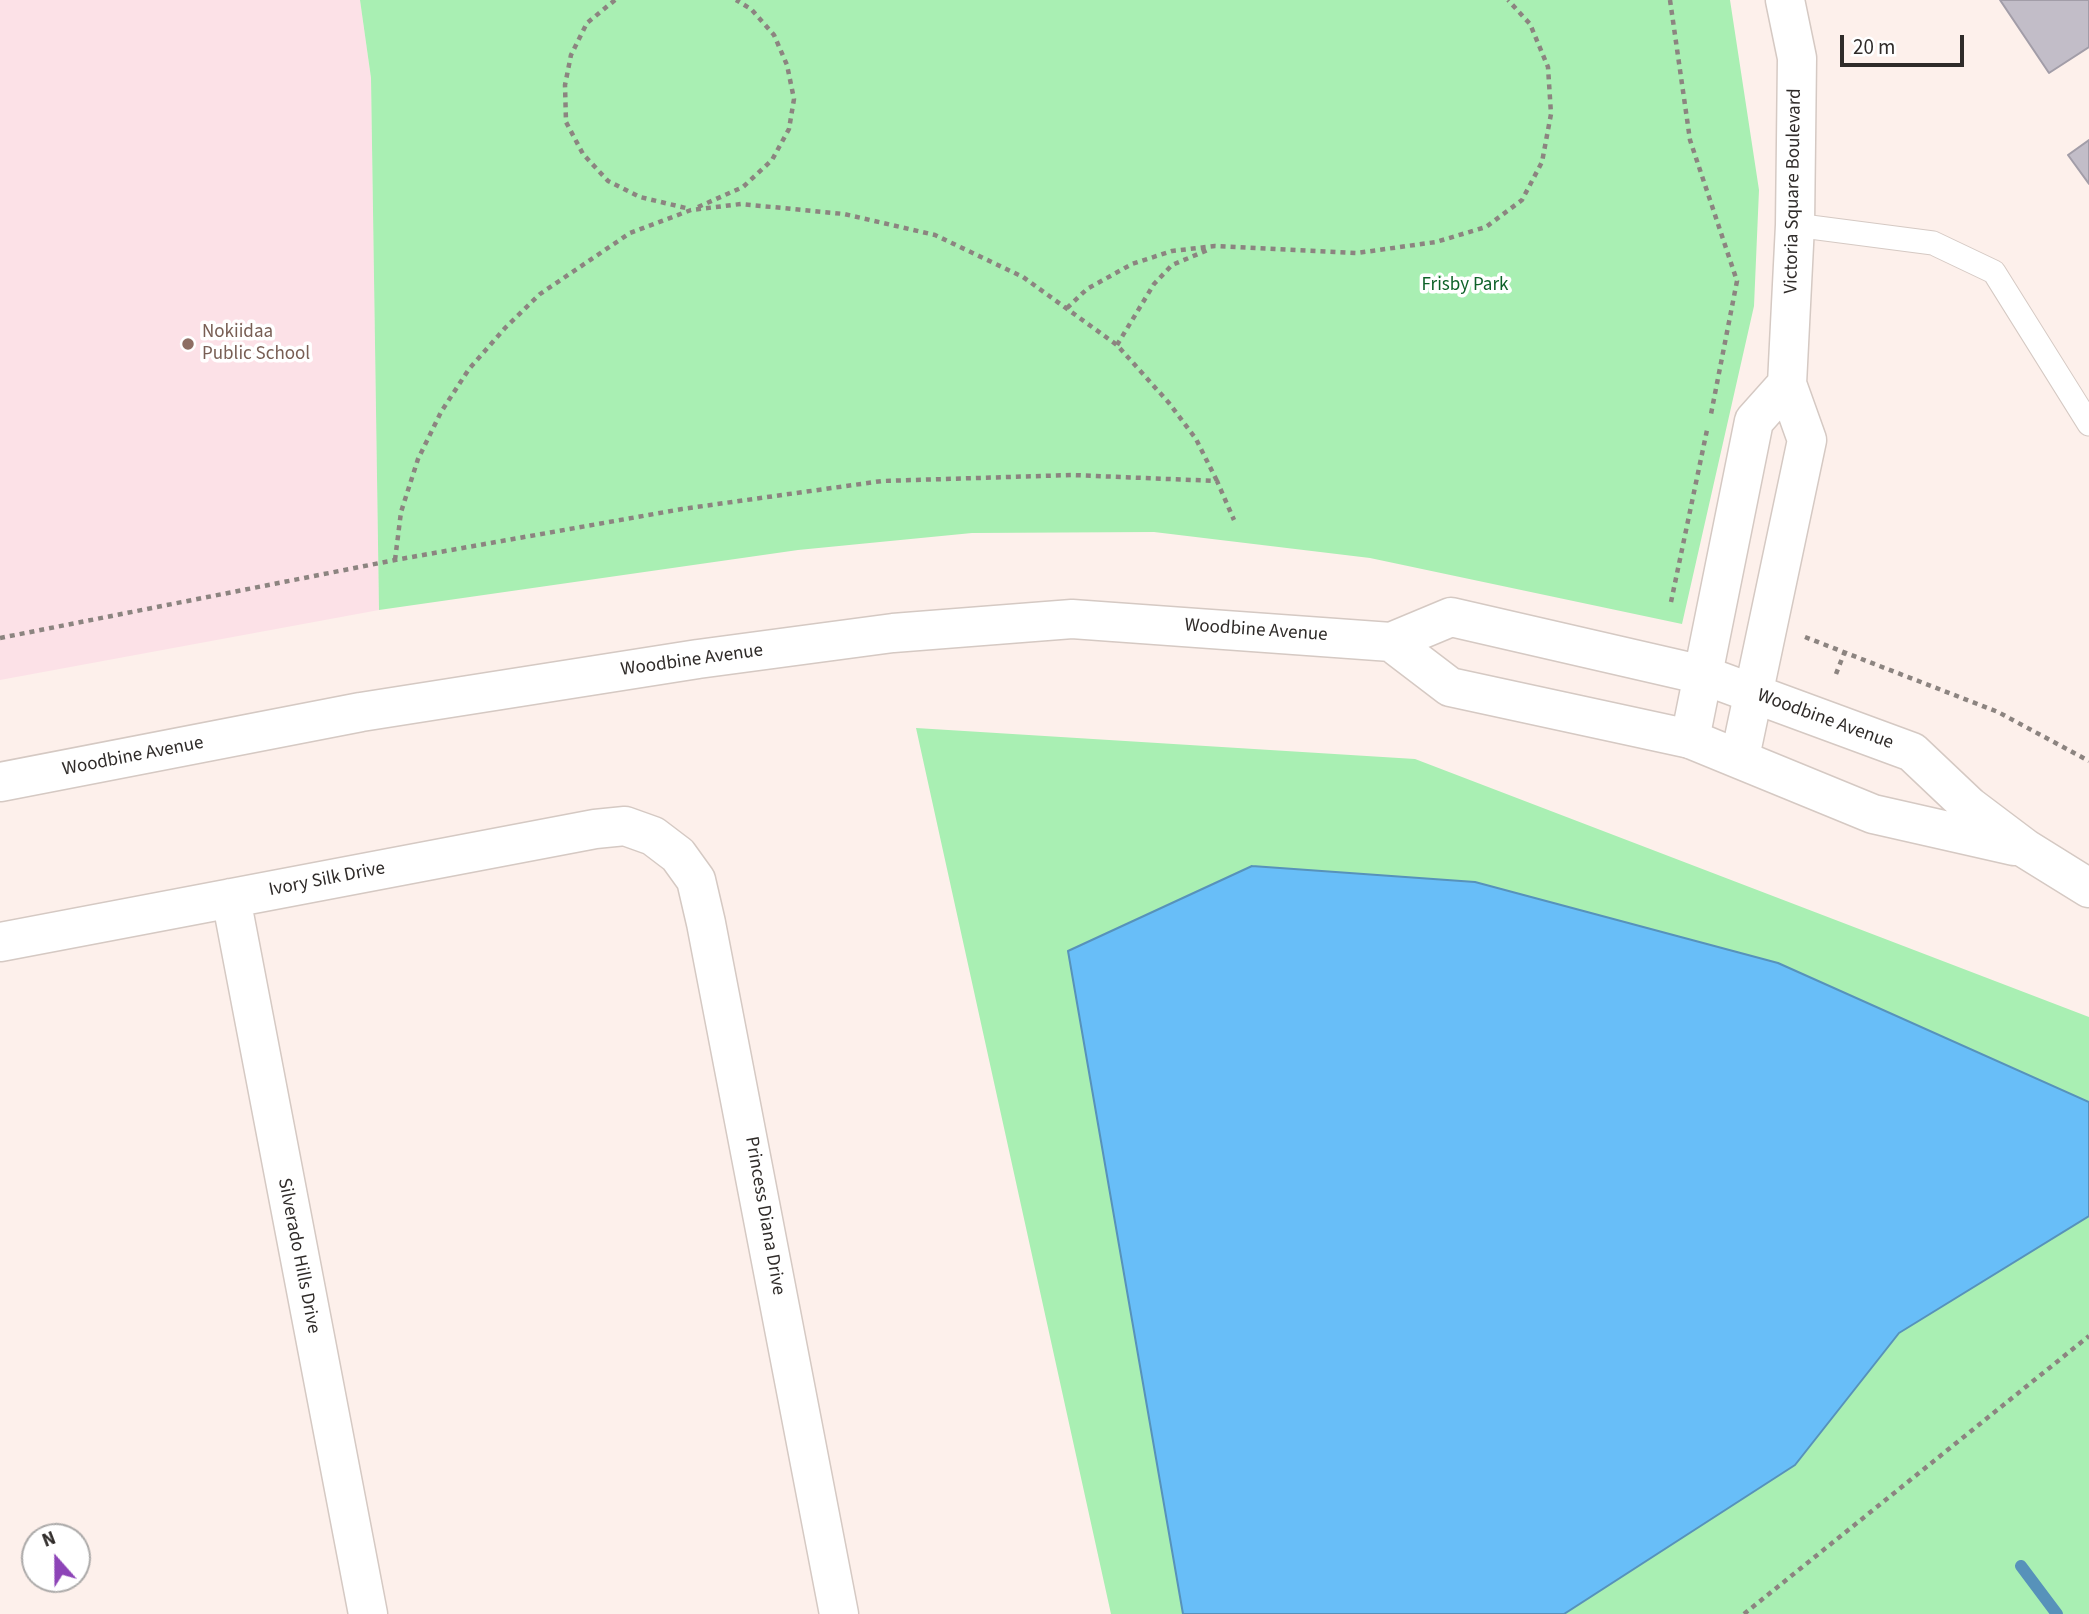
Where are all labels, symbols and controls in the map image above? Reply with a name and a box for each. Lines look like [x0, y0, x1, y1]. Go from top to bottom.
scale bar [1844, 21, 1968, 65]
text: 20 m [1853, 32, 1895, 62]
street label: Victoria Square Boulevard [1781, 88, 1807, 294]
park label: Frisby Park [1422, 275, 1508, 297]
place label: Nokiidaa Public School [202, 322, 310, 366]
marker: Nokiidaa Public School [180, 336, 196, 352]
street label: Woodbine Avenue [1184, 615, 1328, 647]
street label: Woodbine Avenue [619, 640, 765, 682]
street label: Woodbine Avenue [1754, 685, 1896, 755]
street label: Woodbine Avenue [60, 732, 206, 782]
street label: Ivory Silk Drive [267, 858, 387, 902]
street label: Princess Diana Drive [739, 1135, 789, 1297]
street label: Silverado Hills Drive [272, 1176, 324, 1336]
north arrow [21, 1523, 91, 1593]
text: N [38, 1525, 60, 1555]

